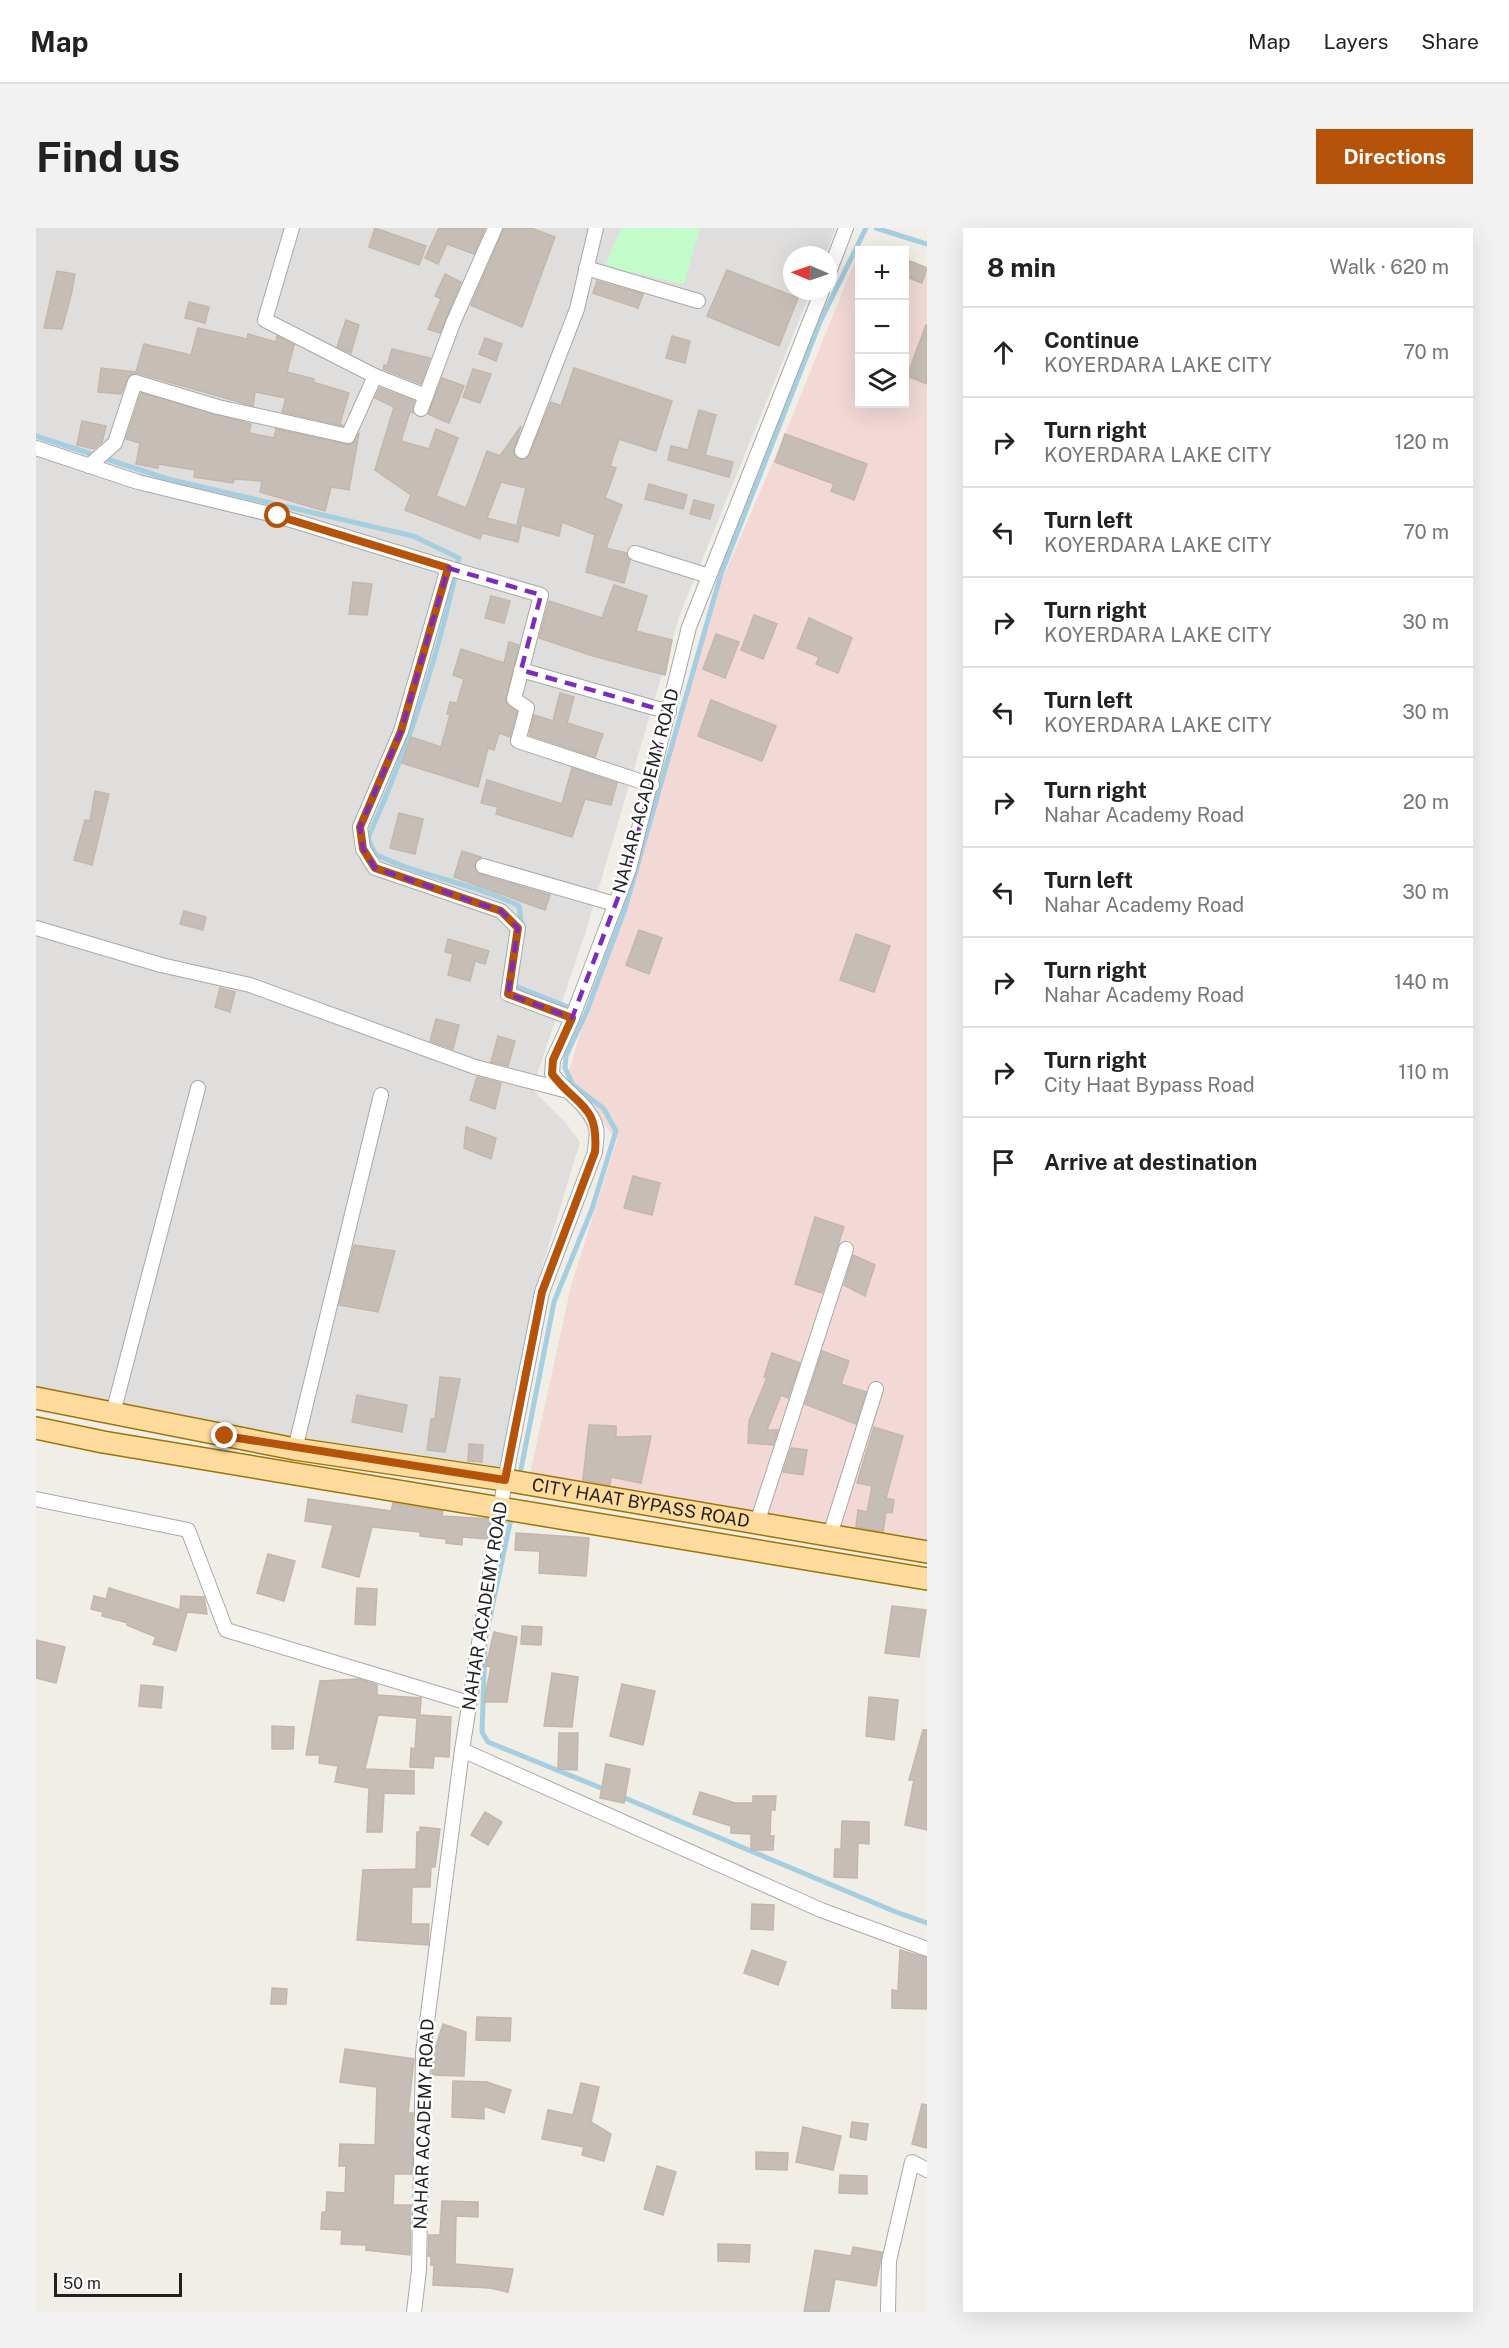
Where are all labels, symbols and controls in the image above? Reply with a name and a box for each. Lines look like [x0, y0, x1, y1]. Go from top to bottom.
text: Map [30, 25, 89, 58]
text: Map [1248, 29, 1291, 54]
text: Layers [1324, 29, 1388, 54]
text: Share [1421, 29, 1479, 54]
button: Directions [1316, 129, 1473, 184]
text: Find us [36, 132, 180, 181]
north arrow [783, 246, 837, 300]
map controls [855, 246, 909, 408]
button: + [855, 246, 909, 300]
text: 8 min [987, 252, 1056, 283]
text: Walk · 620 m [1330, 255, 1449, 279]
button: − [855, 300, 909, 354]
text: Continue [1044, 327, 1139, 353]
icon: ahead [987, 336, 1020, 369]
text: 70 m [1403, 340, 1449, 364]
text: KOYERDARA LAKE CITY [1044, 353, 1272, 377]
button: layers [855, 354, 909, 408]
text: Turn right [1044, 417, 1147, 443]
icon: right [987, 426, 1020, 459]
text: 120 m [1395, 430, 1449, 454]
text: KOYERDARA LAKE CITY [1044, 443, 1272, 467]
route start [264, 502, 290, 528]
text: Turn left [1044, 507, 1133, 533]
icon: left [987, 516, 1020, 549]
text: 70 m [1403, 520, 1449, 544]
text: KOYERDARA LAKE CITY [1044, 533, 1272, 557]
text: Turn right [1044, 597, 1147, 623]
icon: right [987, 606, 1020, 639]
text: 30 m [1402, 610, 1449, 634]
text: KOYERDARA LAKE CITY [1044, 623, 1272, 647]
street label: NAHAR ACADEMY ROAD [608, 686, 683, 896]
text: Turn left [1044, 687, 1133, 713]
icon: left [987, 696, 1020, 729]
text: 30 m [1402, 700, 1449, 724]
text: KOYERDARA LAKE CITY [1044, 713, 1272, 737]
text: Turn right [1044, 777, 1147, 803]
icon: right [987, 786, 1020, 819]
text: 20 m [1403, 790, 1449, 814]
text: Nahar Academy Road [1044, 803, 1244, 827]
text: Turn left [1044, 867, 1133, 893]
icon: left [987, 876, 1020, 909]
text: 30 m [1402, 880, 1449, 904]
text: Nahar Academy Road [1044, 893, 1244, 917]
text: Turn right [1044, 957, 1147, 983]
icon: right [987, 966, 1020, 999]
text: 140 m [1394, 970, 1449, 994]
text: Nahar Academy Road [1044, 983, 1244, 1007]
text: Turn right [1044, 1047, 1147, 1073]
icon: right [987, 1056, 1020, 1089]
text: 110 m [1398, 1060, 1449, 1084]
text: City Haat Bypass Road [1044, 1073, 1255, 1097]
icon: arrive [987, 1146, 1020, 1179]
text: Arrive at destination [1044, 1149, 1257, 1175]
route end [211, 1422, 237, 1448]
street label: CITY HAAT BYPASS ROAD [530, 1474, 751, 1532]
street label: NAHAR ACADEMY ROAD [458, 1500, 511, 1712]
street label: NAHAR ACADEMY ROAD [409, 2018, 438, 2230]
scale bar [54, 2270, 182, 2298]
text: 50 m [63, 2274, 101, 2293]

